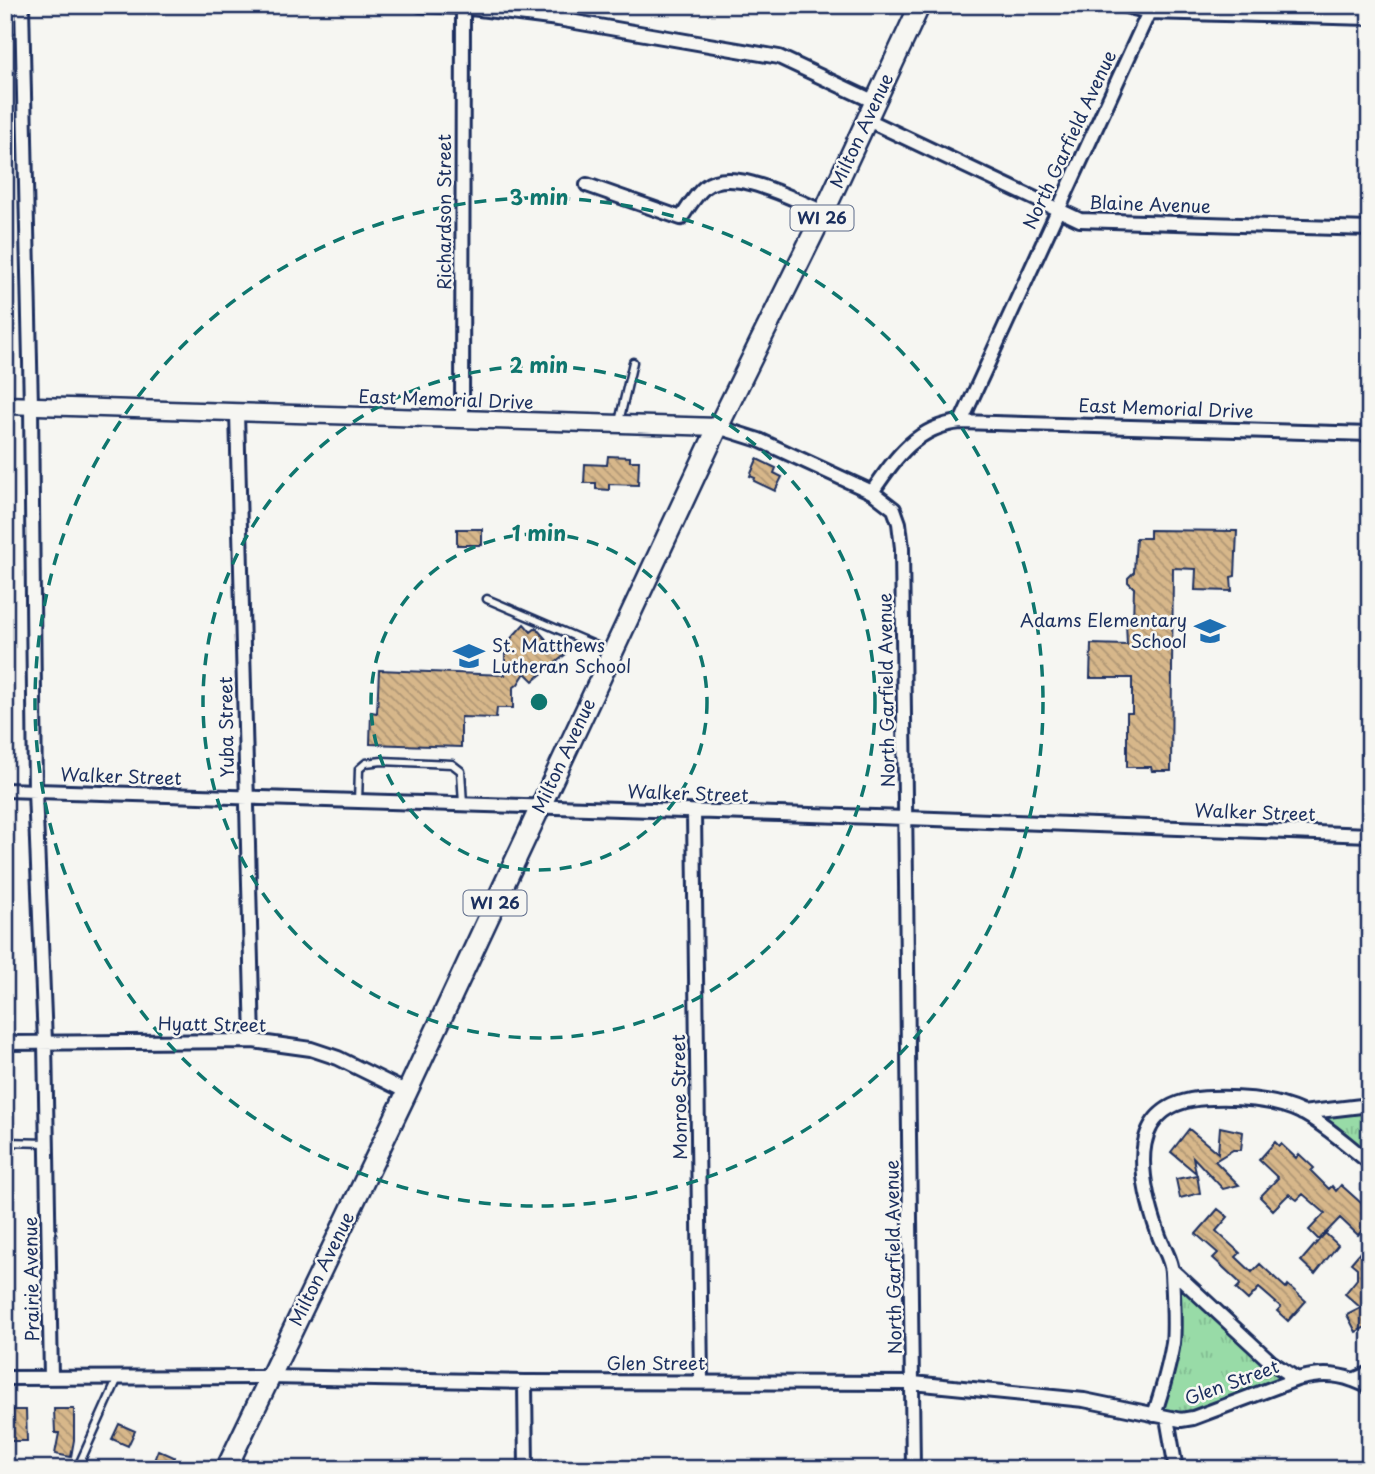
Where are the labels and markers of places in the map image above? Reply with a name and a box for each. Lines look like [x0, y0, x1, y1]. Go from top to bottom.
place label: Adams Elementary School [1020, 606, 1187, 654]
school or university icon: Adams Elementary School [1193, 614, 1227, 648]
place label: St. Matthews Lutheran School [492, 631, 631, 679]
school or university icon: St. Matthews Lutheran School [452, 639, 486, 673]
centre of rings [527, 690, 551, 714]

